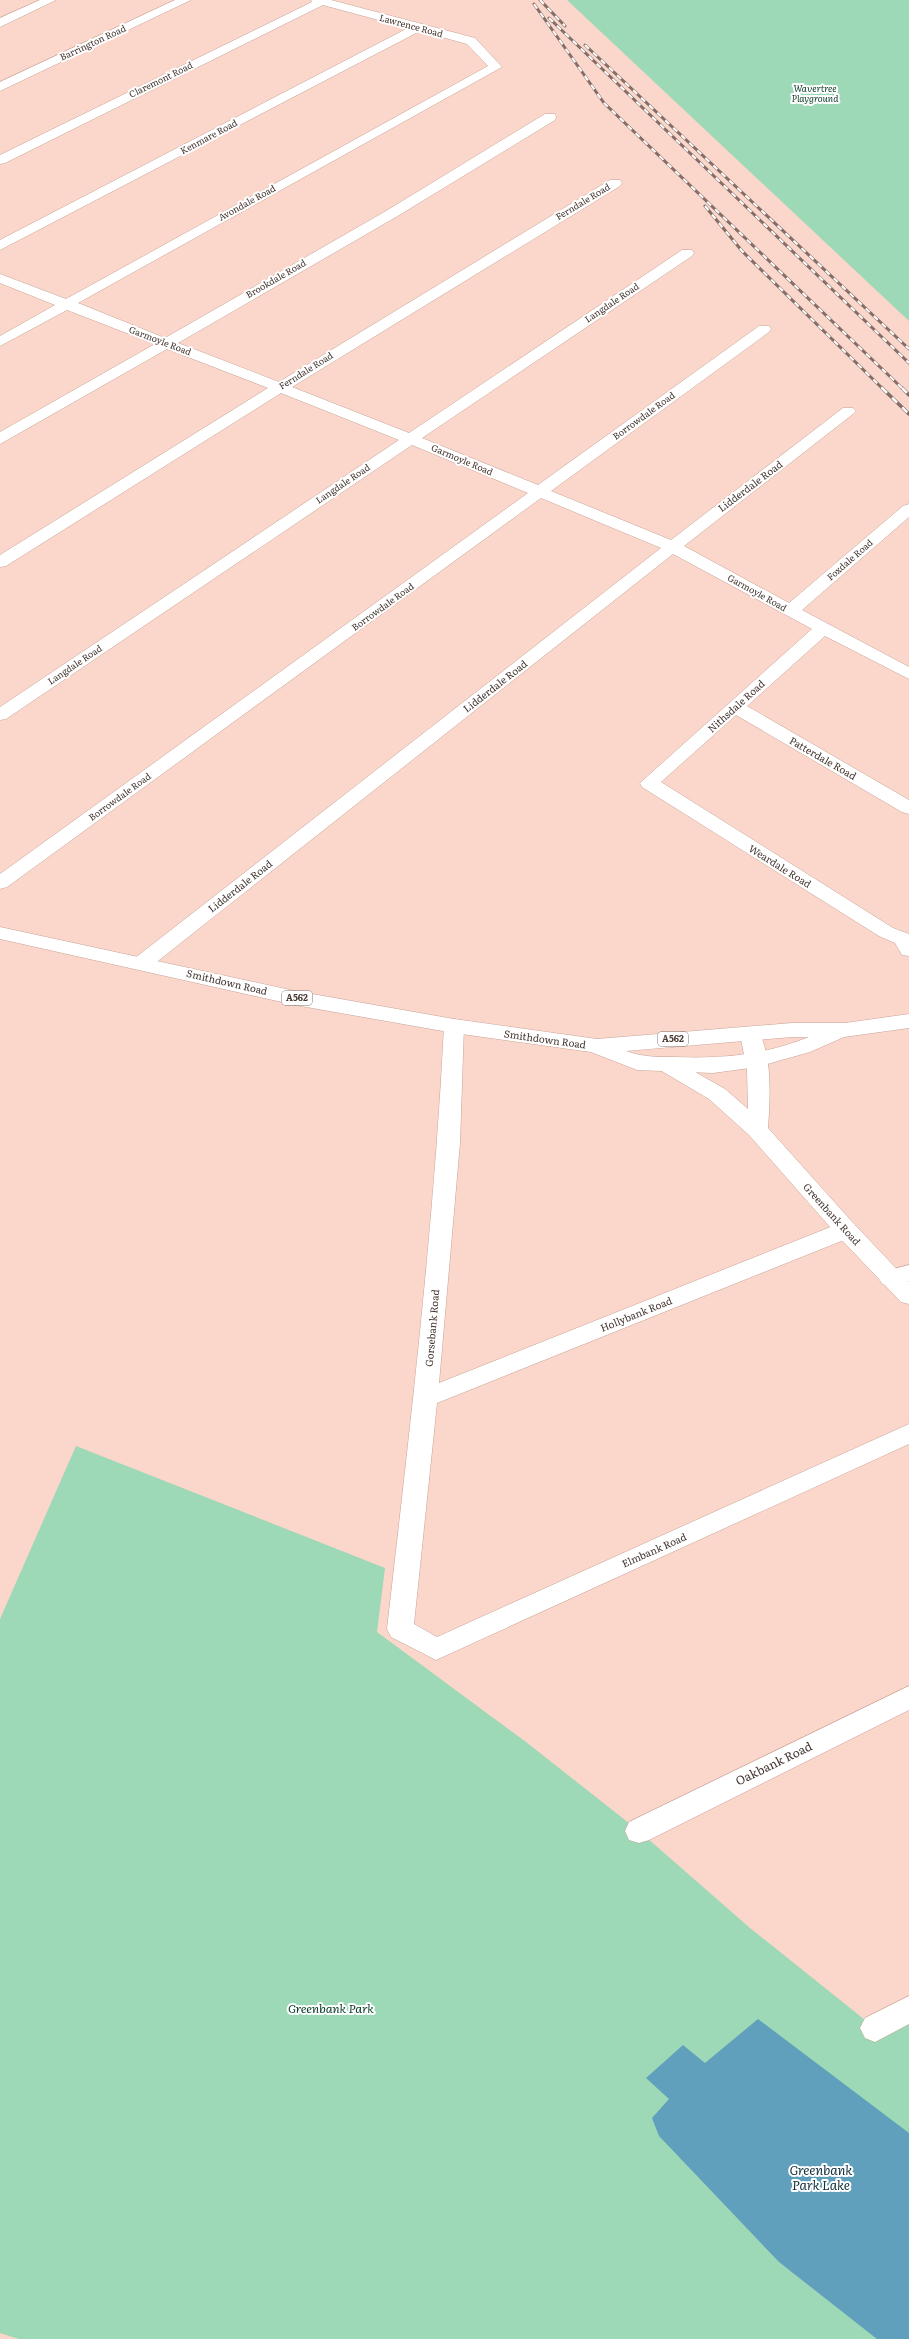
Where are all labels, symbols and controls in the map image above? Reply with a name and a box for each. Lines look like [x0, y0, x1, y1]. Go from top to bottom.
street label: Lawrence Road [378, 10, 445, 40]
street label: Barrington Road [57, 20, 128, 64]
street label: Claremont Road [126, 57, 195, 101]
park label: Wavertree Playground [792, 81, 839, 105]
street label: Kenmare Road [177, 115, 240, 157]
street label: Ferndale Road [553, 179, 613, 223]
street label: Avondale Road [215, 180, 278, 224]
street label: Brookdale Road [243, 255, 309, 301]
street label: Langdale Road [581, 279, 642, 326]
street label: Garmoyle Road [127, 322, 194, 359]
street label: Ferndale Road [276, 348, 336, 392]
street label: Borrowdale Road [609, 388, 678, 443]
street label: Garmoyle Road [429, 440, 496, 479]
street label: Lidderdale Road [714, 456, 785, 515]
street label: Langdale Road [312, 460, 373, 507]
street label: Foxdale Road [823, 535, 876, 583]
street label: Garmoyle Road [725, 570, 790, 614]
street label: Borrowdale Road [348, 579, 417, 634]
street label: Langdale Road [44, 641, 105, 688]
street label: Lidderdale Road [459, 656, 530, 715]
street label: Nithsdale Road [704, 676, 768, 735]
street label: Patterdale Road [787, 732, 860, 783]
street label: Borrowdale Road [85, 769, 154, 824]
street label: Weardale Road [746, 840, 814, 891]
street label: Lidderdale Road [204, 856, 275, 915]
street label: Smithdown Road [185, 965, 269, 998]
road number: A562 [282, 991, 312, 1005]
street label: Smithdown Road [503, 1025, 587, 1052]
road number: A562 [658, 1032, 688, 1046]
street label: Greenbank Road [800, 1179, 864, 1248]
street label: Gorsebank Road [421, 1289, 442, 1367]
street label: Hollybank Road [598, 1292, 674, 1335]
street label: Elmbank Road [619, 1529, 689, 1571]
street label: Oakbank Road [732, 1736, 816, 1789]
park label: Greenbank Park [288, 1999, 374, 2017]
water label: Greenbank Park Lake [790, 2160, 853, 2194]

